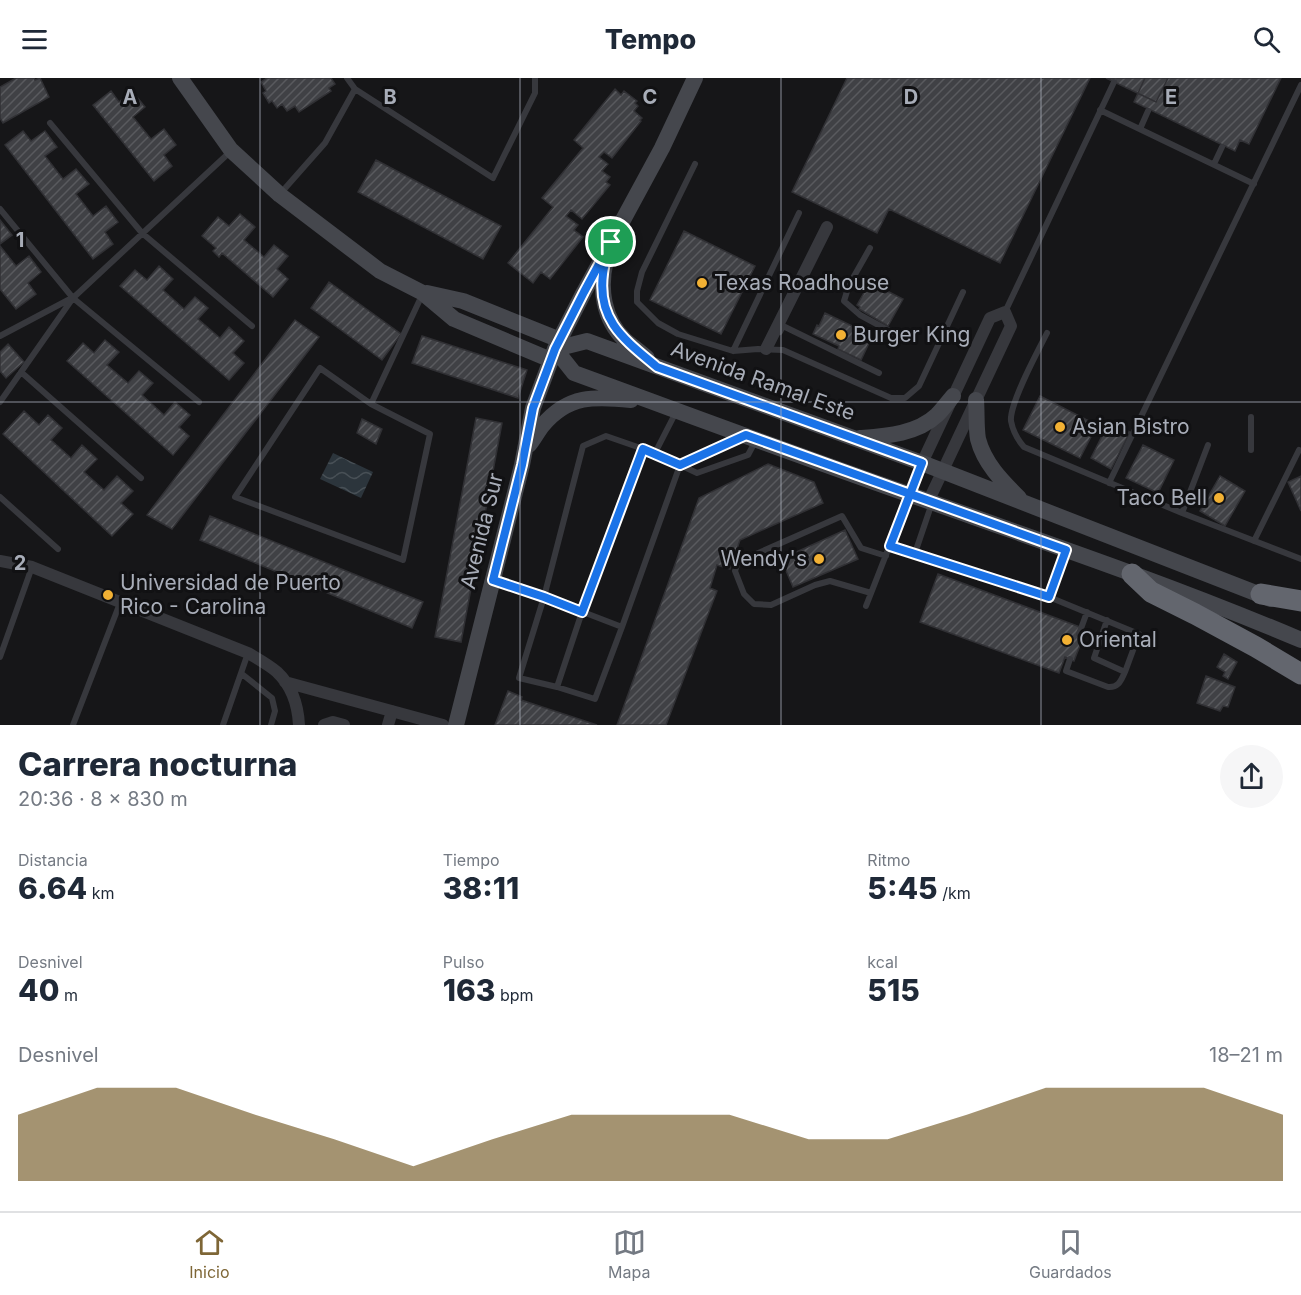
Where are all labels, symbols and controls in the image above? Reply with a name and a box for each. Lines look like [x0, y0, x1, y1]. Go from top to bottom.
icon: menu [18, 23, 51, 56]
text: Tempo [605, 23, 696, 56]
icon: search [1250, 23, 1283, 56]
text: A [123, 85, 138, 109]
text: B [383, 85, 397, 109]
text: C [643, 85, 657, 109]
text: D [904, 85, 918, 109]
text: E [1165, 85, 1177, 109]
pin [585, 216, 636, 267]
icon: arrive [594, 225, 627, 258]
text: 1 [16, 228, 24, 252]
place label: Texas Roadhouse [714, 270, 889, 295]
marker: Texas Roadhouse [695, 276, 709, 290]
place label: Burger King [853, 322, 970, 347]
marker: Burger King [834, 328, 848, 342]
street label: Avenida Ramal Este [668, 336, 858, 425]
place label: Asian Bistro [1072, 414, 1190, 439]
marker: Asian Bistro [1053, 420, 1067, 434]
street label: Avenida Sur [455, 470, 508, 591]
place label: Taco Bell [1117, 485, 1207, 510]
marker: Taco Bell [1212, 491, 1226, 505]
place label: Wendy's [721, 546, 807, 571]
text: 2 [14, 551, 26, 575]
marker: Wendy's [812, 552, 826, 566]
place label: Universidad de Puerto Rico - Carolina [120, 570, 341, 619]
marker: Universidad de Puerto Rico - Carolina [101, 588, 115, 602]
place label: Oriental [1079, 627, 1157, 652]
marker: Oriental [1060, 633, 1074, 647]
text: Carrera nocturna [18, 744, 298, 784]
button: share [1220, 745, 1283, 808]
text: 20:36 · 8 × 830 m [18, 787, 188, 811]
text: Distancia [18, 850, 88, 870]
text: Tiempo [443, 850, 500, 870]
text: Ritmo [867, 850, 910, 870]
text: 6.64 [18, 870, 87, 906]
text: 38:11 [443, 870, 519, 906]
text: 5:45 [867, 870, 938, 906]
text: km [87, 883, 114, 903]
text: /km [938, 883, 971, 903]
text: Desnivel [18, 952, 83, 972]
text: Pulso [443, 952, 484, 972]
text: kcal [867, 952, 898, 972]
text: 40 [18, 972, 59, 1008]
text: 163 [443, 972, 495, 1008]
text: 515 [867, 972, 920, 1008]
text: m [59, 985, 78, 1005]
text: bpm [495, 985, 534, 1005]
text: Desnivel [18, 1043, 99, 1067]
text: 18–21 m [1209, 1043, 1283, 1067]
tab: Inicio [189, 1226, 230, 1282]
tab: Mapa [608, 1226, 650, 1282]
tab: Guardados [1029, 1226, 1112, 1282]

